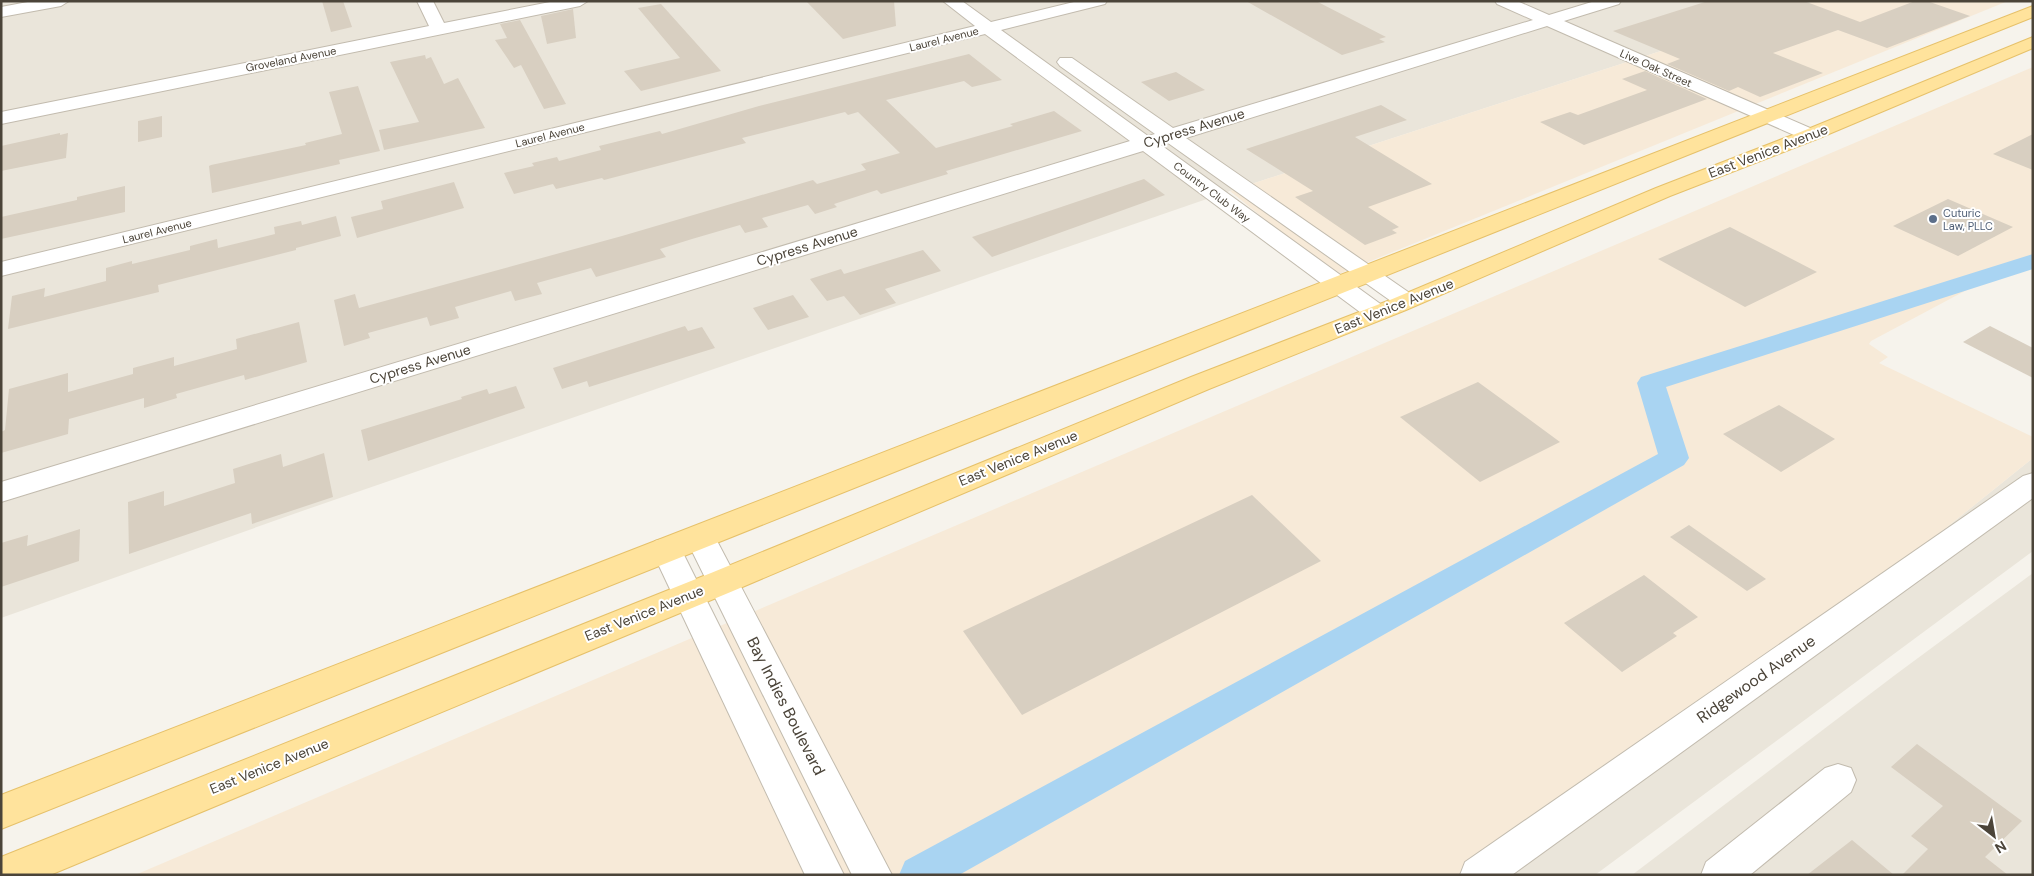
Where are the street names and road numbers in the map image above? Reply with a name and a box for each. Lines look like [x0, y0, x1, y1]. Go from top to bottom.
street label: Laurel Avenue [908, 24, 980, 54]
street label: Groveland Avenue [244, 43, 338, 75]
street label: Live Oak Street [1618, 46, 1694, 90]
street label: Cypress Avenue [1141, 104, 1247, 152]
street label: Laurel Avenue [514, 120, 586, 150]
street label: East Venice Avenue [1706, 120, 1830, 182]
street label: Country Club Way [1171, 158, 1253, 226]
street label: Laurel Avenue [121, 216, 193, 246]
street label: Cypress Avenue [754, 222, 860, 270]
street label: East Venice Avenue [1332, 274, 1456, 338]
street label: Cypress Avenue [367, 340, 473, 388]
street label: East Venice Avenue [956, 426, 1080, 490]
street label: East Venice Avenue [582, 581, 706, 645]
street label: Ridgewood Avenue [1693, 630, 1819, 728]
street label: Bay Indies Boulevard [742, 633, 830, 779]
street label: East Venice Avenue [207, 734, 331, 798]

